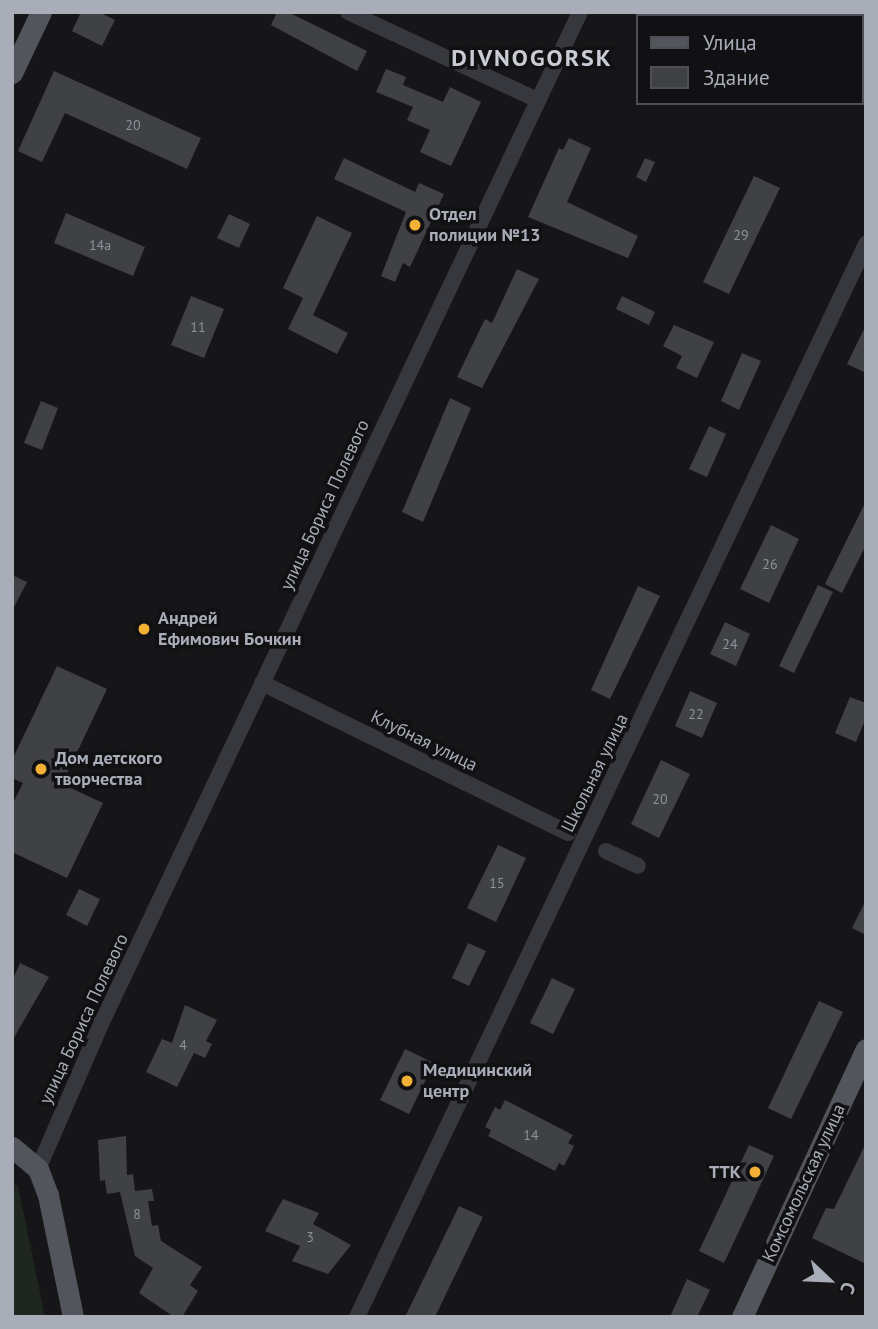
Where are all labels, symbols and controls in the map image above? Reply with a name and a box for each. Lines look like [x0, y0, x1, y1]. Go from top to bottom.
legend [636, 14, 864, 105]
text: Улица [703, 29, 757, 56]
district label: DIVNOGORSK [453, 44, 611, 72]
text: Здание [703, 64, 770, 91]
house number: 20 [125, 117, 141, 133]
place label: Отдел полиции №13 [429, 204, 540, 246]
marker: Отдел полиции №13 [407, 217, 423, 233]
house number: 29 [733, 227, 749, 243]
house number: 14а [89, 237, 111, 253]
house number: 11 [190, 319, 206, 335]
street label: улица Бориса Полевого [276, 416, 374, 594]
house number: 26 [762, 556, 778, 572]
place label: Андрей Ефимович Бочкин [158, 608, 301, 650]
marker: Андрей Ефимович Бочкин [136, 621, 152, 637]
house number: 24 [722, 636, 738, 652]
street label: Клубная улица [367, 706, 481, 776]
house number: 22 [688, 706, 704, 722]
street label: Школьная улица [557, 710, 633, 836]
place label: Дом детского творчества [55, 748, 162, 790]
marker: Дом детского творчества [33, 761, 49, 777]
house number: 20 [652, 791, 668, 807]
house number: 15 [489, 875, 505, 891]
street label: улица Бориса Полевого [35, 930, 133, 1108]
house number: 4 [179, 1037, 187, 1053]
place label: Медицинский центр [423, 1060, 532, 1102]
marker: Медицинский центр [397, 1071, 417, 1091]
street label: Комсомольская улица [758, 1101, 850, 1265]
house number: 14 [523, 1127, 539, 1143]
place label: ТТК [709, 1161, 741, 1183]
marker: ТТК [747, 1164, 763, 1180]
house number: 8 [133, 1206, 141, 1222]
house number: 3 [306, 1229, 314, 1245]
north arrow [794, 1245, 864, 1315]
text: С [835, 1279, 861, 1298]

